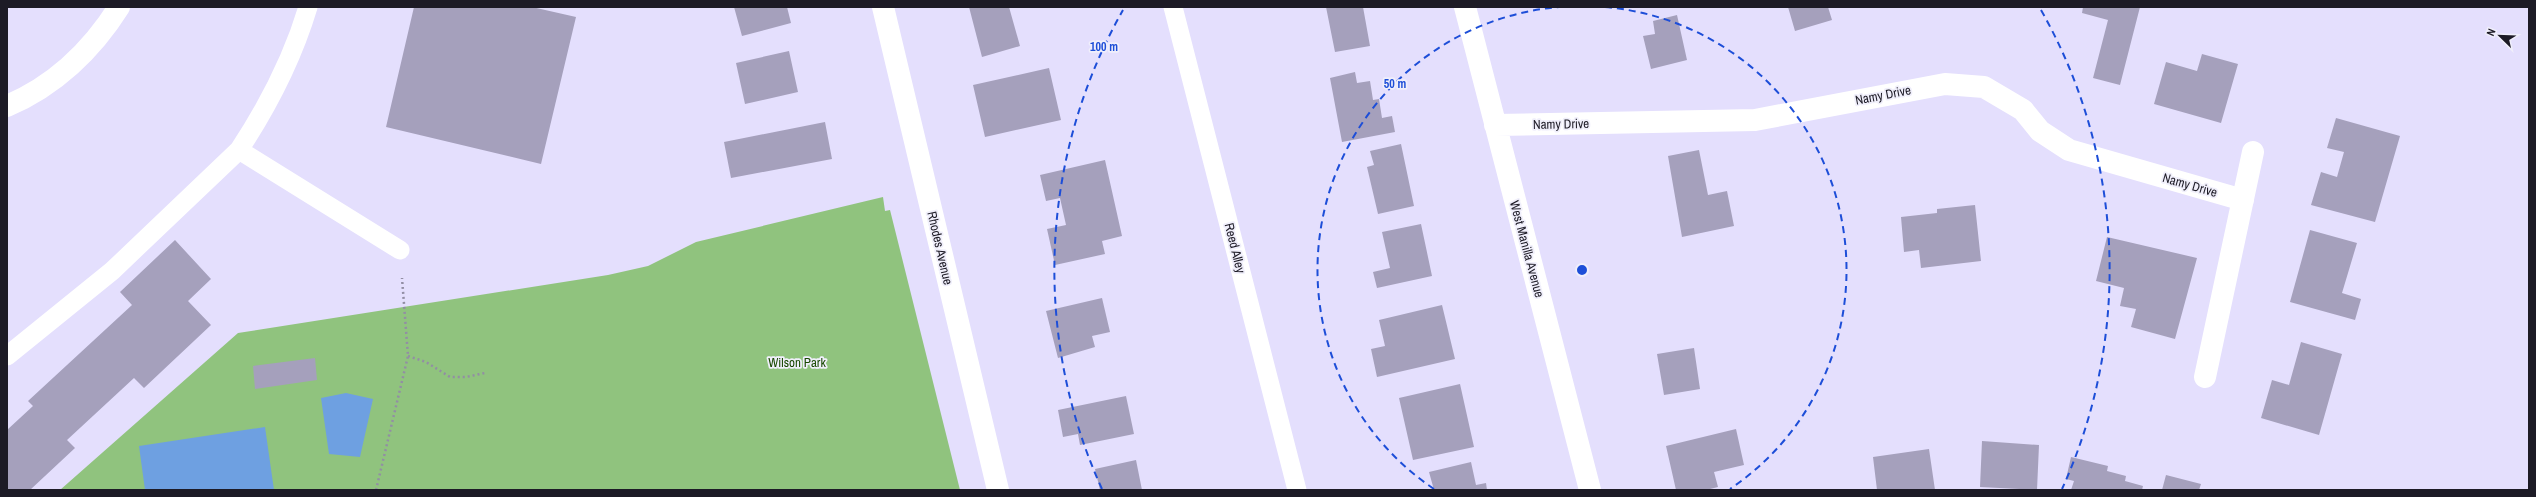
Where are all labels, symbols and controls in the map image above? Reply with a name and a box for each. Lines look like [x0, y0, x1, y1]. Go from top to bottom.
north arrow [2480, 16, 2520, 56]
text: N [2483, 26, 2499, 38]
text: 100 m [1090, 39, 1118, 55]
text: 50 m [1384, 76, 1406, 92]
street label: Namy Drive [1854, 81, 1912, 109]
street label: Namy Drive [1533, 115, 1589, 133]
street label: Namy Drive [2161, 169, 2219, 201]
street label: West Manilla Avenue [1506, 199, 1548, 299]
street label: Rhodes Avenue [923, 210, 957, 287]
street label: Reed Alley [1221, 221, 1250, 275]
centre of rings [1575, 263, 1589, 277]
park label: Wilson Park [768, 354, 826, 371]

